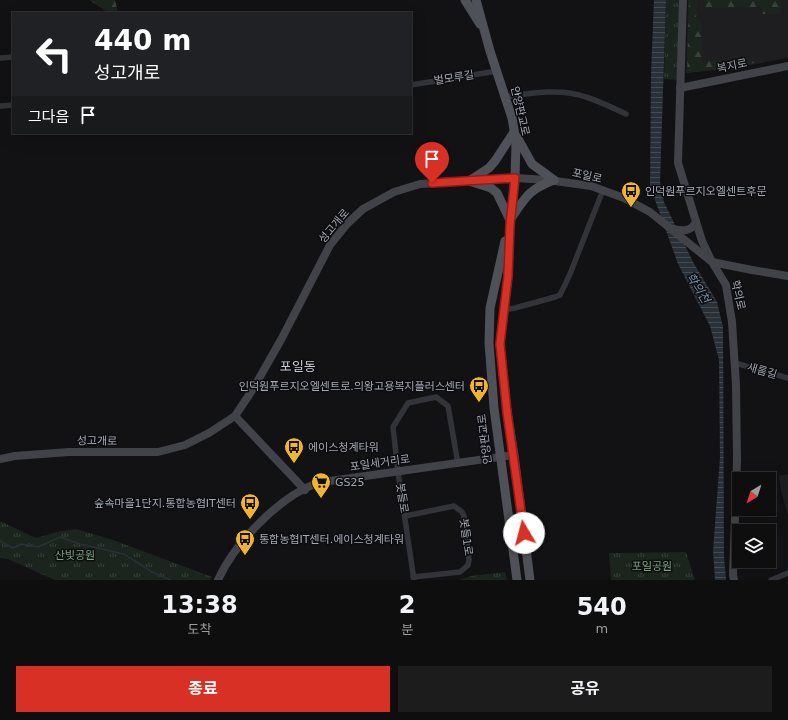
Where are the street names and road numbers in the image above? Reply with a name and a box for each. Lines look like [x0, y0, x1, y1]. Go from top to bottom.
street label: 복지로 [716, 56, 748, 76]
street label: 벌모루길 [433, 68, 475, 88]
street label: 안양판교로 [508, 85, 532, 137]
street label: 포일로 [571, 166, 603, 186]
street label: 성고개로 [316, 206, 352, 246]
street label: 학의로 [728, 279, 748, 311]
street label: 새롬길 [746, 361, 778, 381]
street label: 안양판교로 [475, 413, 495, 465]
street label: 성고개로 [77, 434, 117, 448]
street label: 포일세거리로 [349, 452, 411, 474]
street label: 봇들로 [393, 482, 411, 514]
street label: 봇들1로 [457, 518, 475, 556]

